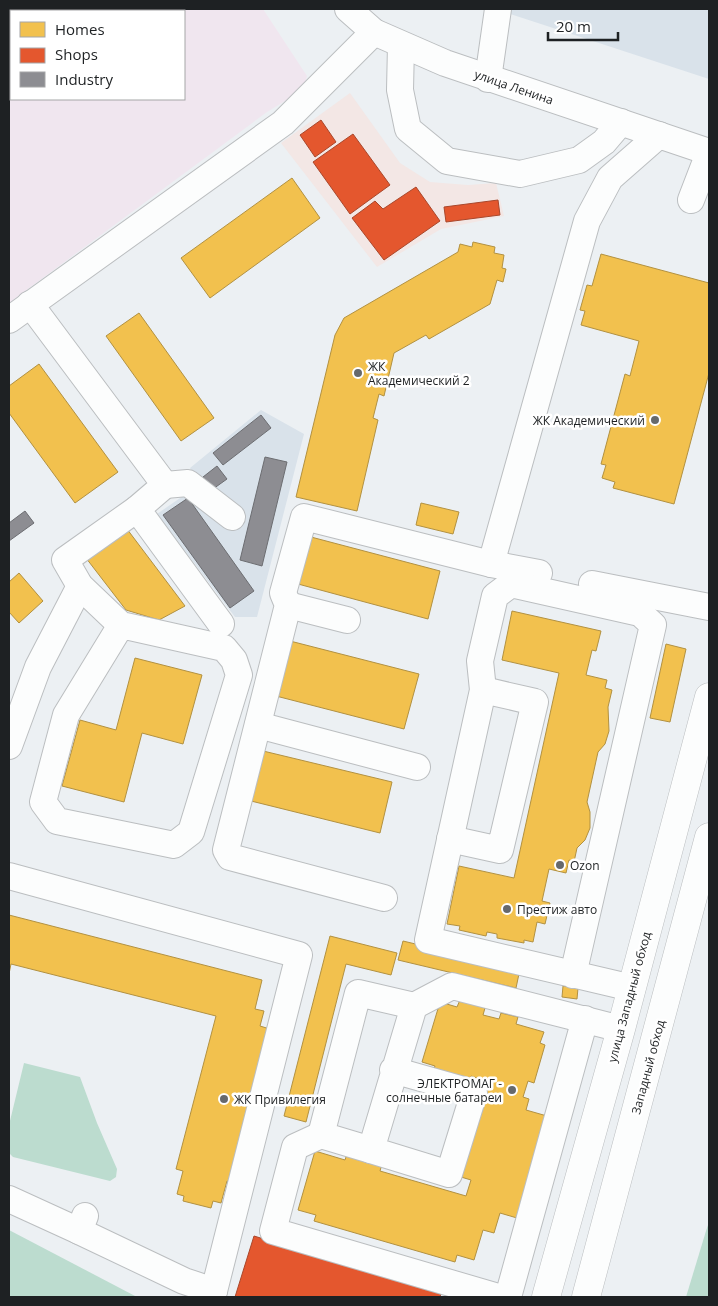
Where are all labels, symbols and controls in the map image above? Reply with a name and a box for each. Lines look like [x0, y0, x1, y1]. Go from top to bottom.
legend [10, 10, 185, 100]
scale bar [548, 10, 618, 42]
text: 20 m [556, 16, 591, 36]
text: Homes [55, 19, 105, 39]
text: Shops [55, 44, 98, 64]
street label: улица Ленина [472, 66, 556, 108]
text: Industry [55, 69, 113, 89]
place label: ЖК Академический 2 [368, 358, 470, 389]
marker: ЖК Академический 2 [352, 367, 364, 379]
place label: ЖК Академический [533, 412, 645, 429]
marker: ЖК Академический [649, 414, 661, 426]
place label: Ozon [570, 857, 600, 874]
marker: Ozon [554, 859, 566, 871]
place label: Престиж авто [517, 901, 597, 918]
marker: Престиж авто [501, 903, 513, 915]
street label: улица Западный обход [603, 930, 655, 1064]
street label: Западный обход [627, 1018, 669, 1116]
place label: ЭЛЕКТРОМАГ - солнечные батареи [386, 1075, 502, 1106]
marker: ЭЛЕКТРОМАГ - солнечные батареи [506, 1084, 518, 1096]
place label: ЖК Привилегия [234, 1091, 326, 1108]
marker: ЖК Привилегия [218, 1093, 230, 1105]

